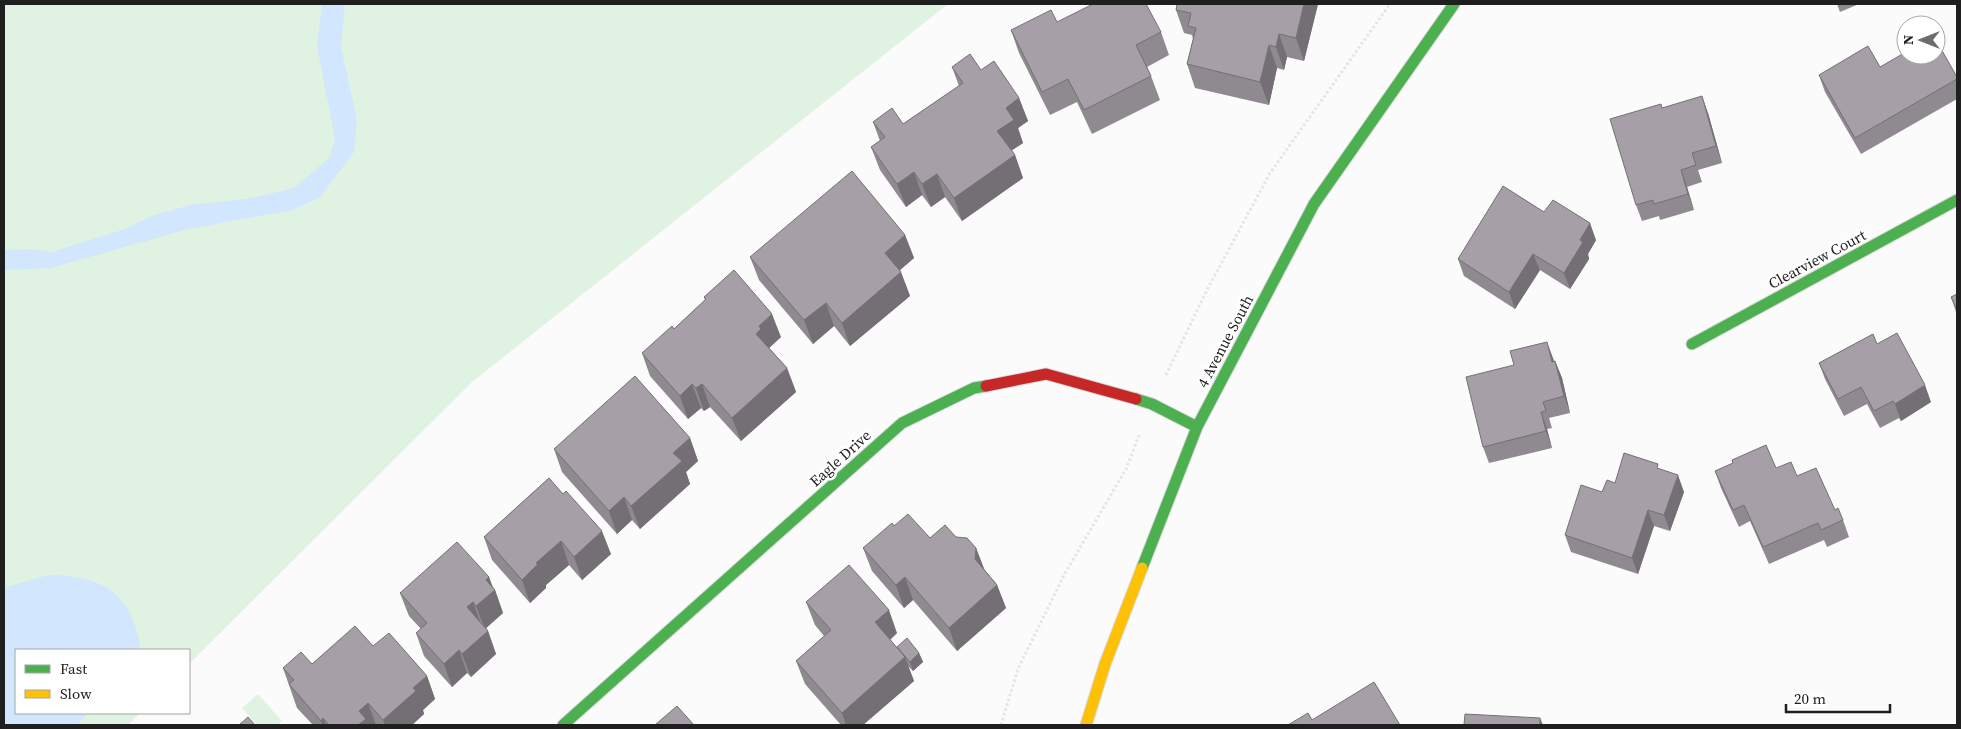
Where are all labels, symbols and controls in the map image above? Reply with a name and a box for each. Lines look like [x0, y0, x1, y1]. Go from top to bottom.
north arrow [1896, 15, 1946, 65]
text: N [1898, 35, 1918, 45]
street label: Clearview Court [1764, 224, 1870, 294]
street label: 4 Avenue South [1192, 291, 1258, 391]
street label: Eagle Drive [805, 425, 875, 491]
legend [15, 649, 190, 714]
text: Fast [60, 658, 87, 679]
scale bar [1786, 682, 1890, 714]
text: Slow [60, 683, 92, 704]
text: 20 m [1794, 688, 1826, 709]

